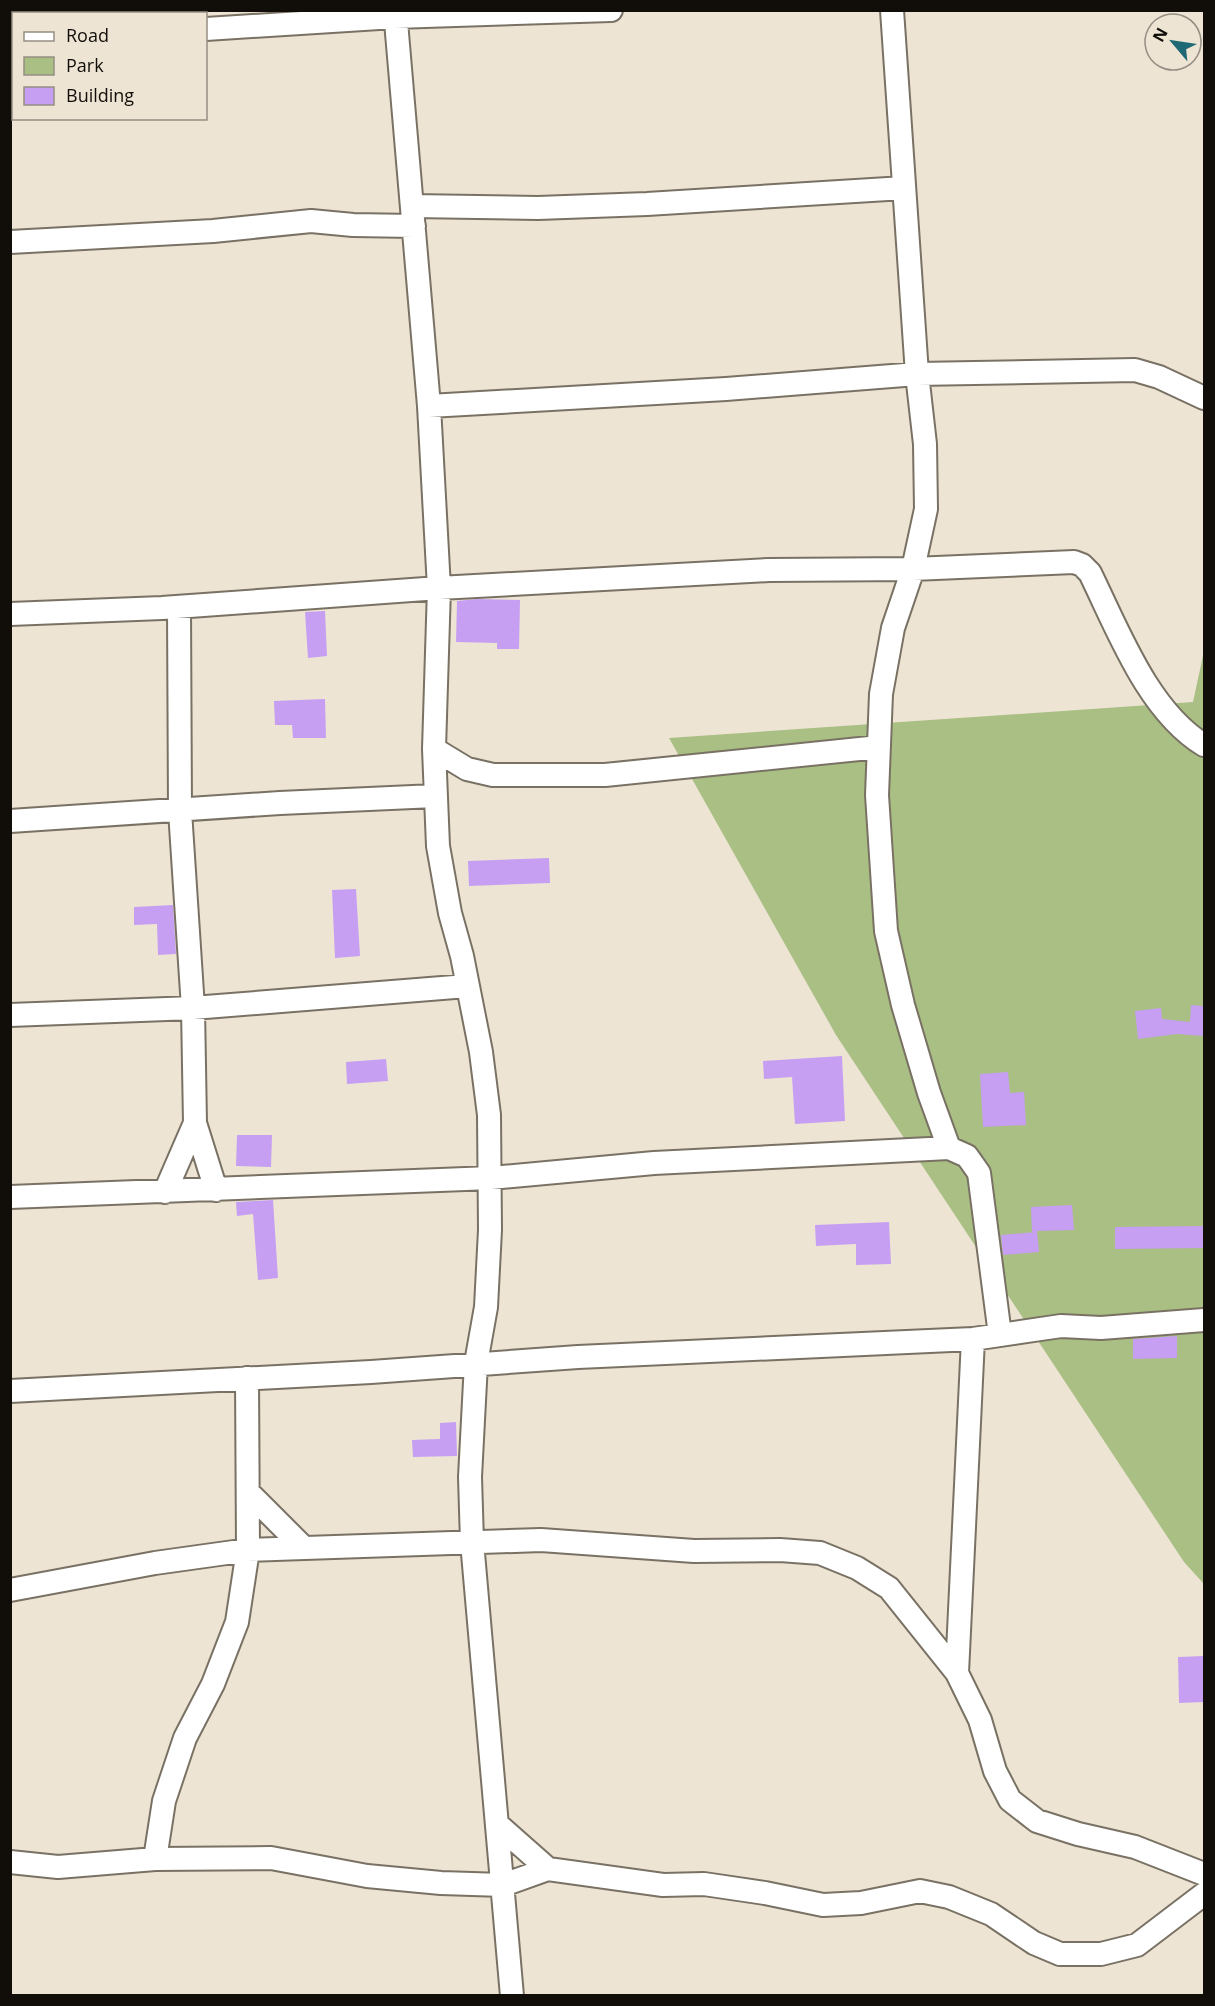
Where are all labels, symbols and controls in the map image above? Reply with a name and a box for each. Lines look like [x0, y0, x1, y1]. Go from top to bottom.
legend [12, 12, 207, 120]
north arrow [1143, 12, 1203, 72]
text: Road [66, 23, 109, 47]
text: N [1147, 24, 1173, 46]
text: Park [66, 53, 104, 77]
text: Building [66, 83, 134, 107]

